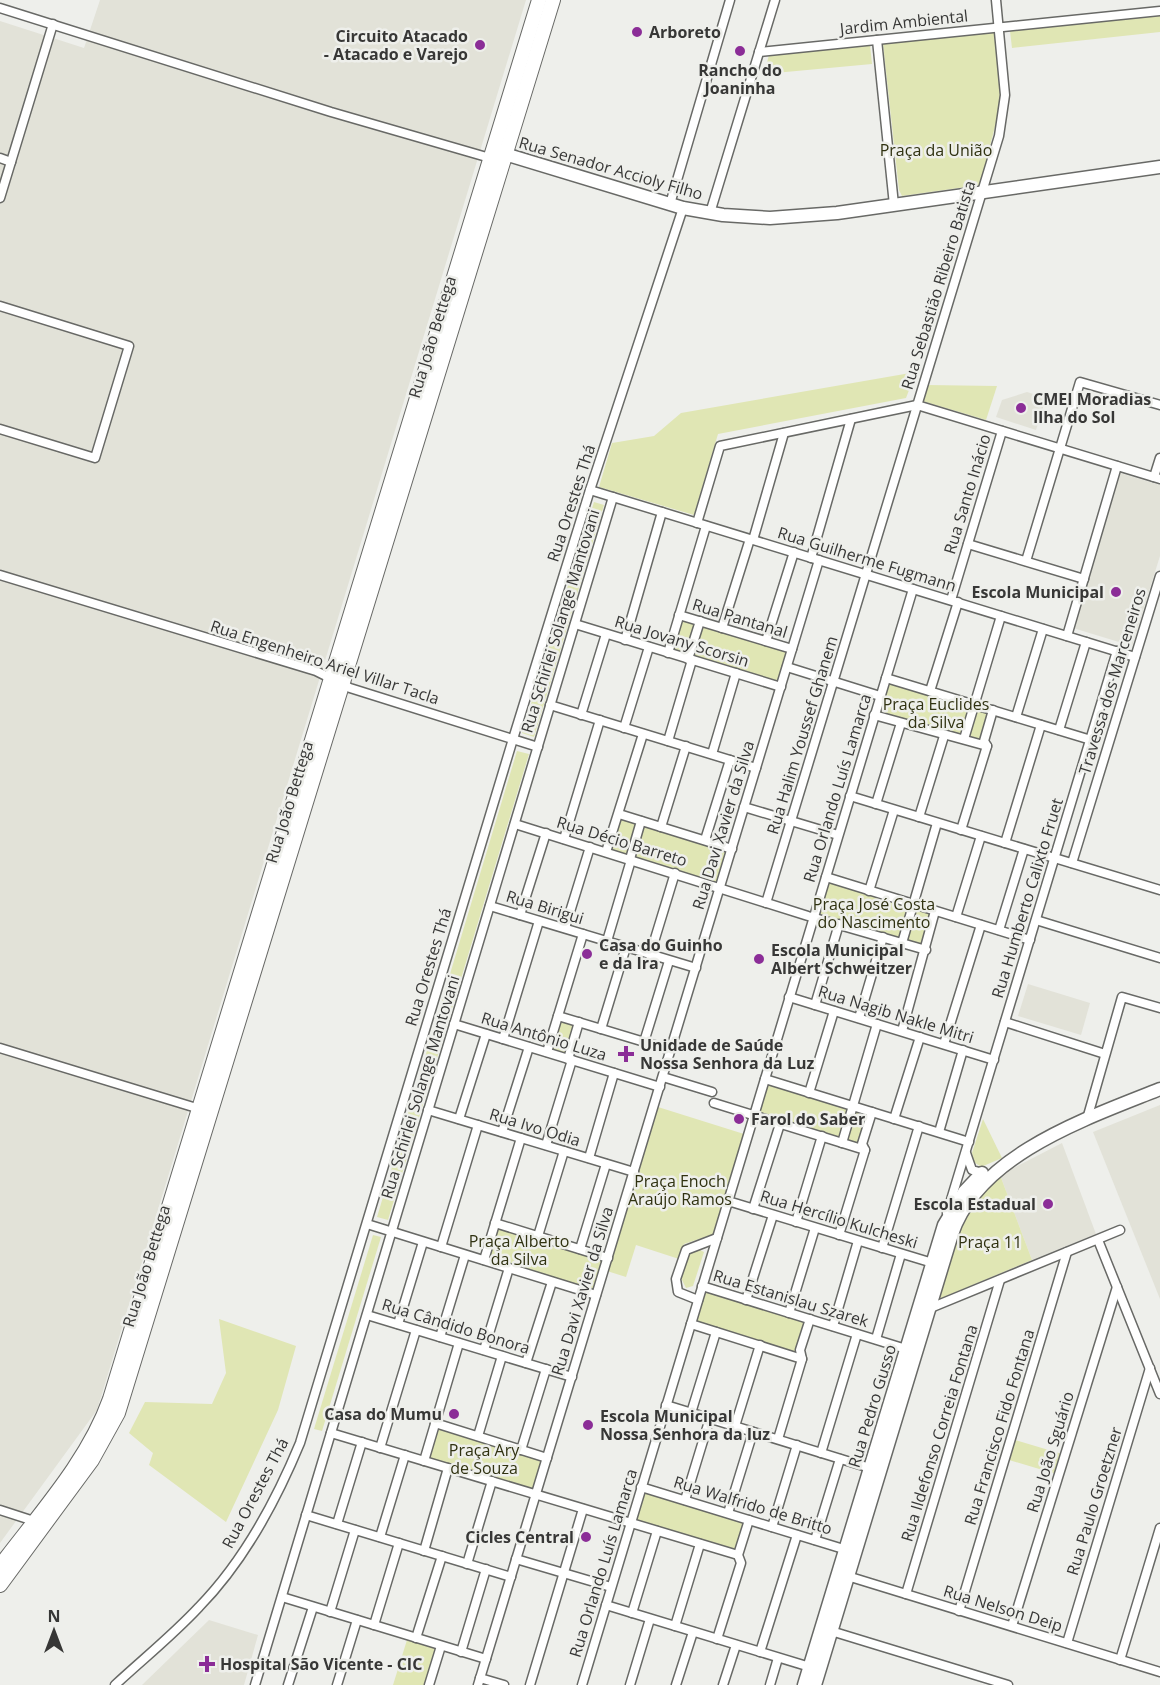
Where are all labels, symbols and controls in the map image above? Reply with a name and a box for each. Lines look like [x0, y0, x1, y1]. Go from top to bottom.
street label: Jardim Ambiental [837, 4, 969, 40]
place label: Arboreto [649, 21, 721, 43]
place label: Circuito Atacado - Atacado e Varejo [324, 25, 468, 65]
marker: Arboreto [630, 25, 644, 39]
marker: Circuito Atacado - Atacado e Varejo [473, 38, 487, 52]
marker: Rancho do Joaninha [733, 44, 747, 58]
place label: Rancho do Joaninha [698, 59, 782, 99]
street label: Rua Senador Accioly Filho [516, 131, 706, 205]
park label: Praça da União [880, 139, 992, 161]
street label: Rua Sebastião Ribeiro Batista [896, 178, 980, 392]
street label: Rua João Bettega [403, 273, 461, 401]
place label: CMEI Moradias Ilha do Sol [1033, 388, 1151, 428]
marker: CMEI Moradias Ilha do Sol [1014, 401, 1028, 415]
street label: Rua Santo Inácio [938, 431, 996, 557]
street label: Rua Orestes Thá [542, 441, 600, 565]
street label: Rua Schirlei Solange Mantovani [515, 506, 605, 736]
street label: Rua Guilherme Fugmann [775, 521, 959, 597]
place label: Escola Municipal [971, 581, 1104, 603]
street label: Travessa dos Marceneiros [1073, 585, 1151, 777]
marker: Escola Municipal [1109, 585, 1123, 599]
street label: Rua Pantanal [690, 593, 790, 643]
street label: Rua Jovany Scorsin [612, 610, 752, 672]
street label: Rua Engenheiro Ariel Villar Tacla [208, 615, 442, 709]
street label: Rua Halim Youssef Ghanem [761, 633, 843, 837]
street label: Rua Orlando Luís Lamarca [798, 691, 876, 885]
park label: Praça Euclides da Silva [883, 693, 989, 733]
street label: Rua João Bettega [260, 738, 318, 866]
street label: Rua Davi Xavier da Silva [687, 738, 759, 912]
street label: Rua Humberto Calixto Fruet [986, 795, 1068, 1001]
street label: Rua Décio Barreto [554, 811, 690, 871]
street label: Rua Birigui [503, 885, 587, 929]
park label: Praça José Costa do Nascimento [813, 893, 935, 933]
street label: Rua Orestes Thá [400, 905, 456, 1029]
place label: Casa do Guinho e da Ira [599, 934, 723, 974]
place label: Escola Municipal Albert Schweitzer [771, 939, 912, 979]
marker: Casa do Guinho e da Ira [580, 947, 594, 961]
marker: Escola Municipal Albert Schweitzer [752, 952, 766, 966]
street label: Rua Schirlei Solange Mantovani [375, 972, 465, 1202]
street label: Rua Nagib Nakle Mitri [816, 980, 976, 1048]
street label: Rua Antônio Luza [479, 1006, 609, 1066]
place label: Unidade de Saúde Nossa Senhora da Luz [640, 1034, 814, 1074]
marker: Unidade de Saúde Nossa Senhora da Luz [617, 1045, 635, 1063]
street label: Rua Ivo Odia [487, 1103, 583, 1151]
place label: Farol do Saber [751, 1108, 865, 1130]
marker: Farol do Saber [732, 1112, 746, 1126]
park label: Praça Enoch Araújo Ramos [628, 1170, 732, 1210]
street label: Rua Hercílio Kulcheski [757, 1185, 921, 1253]
place label: Escola Estadual [914, 1193, 1036, 1215]
marker: Escola Estadual [1041, 1197, 1055, 1211]
street label: Rua João Bettega [117, 1202, 175, 1330]
street label: Rua Davi Xavier da Silva [546, 1204, 618, 1378]
park label: Praça Alberto da Silva [469, 1230, 569, 1270]
park label: Praça 11 [958, 1231, 1022, 1253]
street label: Rua Estanislau Szarek [711, 1264, 872, 1332]
street label: Rua Cândido Bonora [379, 1293, 533, 1359]
street label: Rua Ildefonso Correia Fontana [895, 1322, 983, 1544]
street label: Rua Francisco Fido Fontana [959, 1326, 1039, 1528]
street label: Rua Pedro Gusso [843, 1342, 901, 1470]
street label: Rua João Sguário [1021, 1389, 1079, 1515]
place label: Casa do Mumu [324, 1403, 442, 1425]
place label: Escola Municipal Nossa Senhora da luz [600, 1405, 770, 1445]
marker: Casa do Mumu [447, 1407, 461, 1421]
marker: Escola Municipal Nossa Senhora da luz [581, 1418, 595, 1432]
street label: Rua Paulo Groetzner [1061, 1424, 1127, 1578]
street label: Rua Orestes Thá [217, 1434, 293, 1552]
park label: Praça Ary de Souza [449, 1439, 520, 1479]
street label: Rua Orlando Luís Lamarca [564, 1466, 642, 1660]
street label: Rua Walfrido de Britto [671, 1470, 835, 1540]
place label: Cicles Central [465, 1526, 574, 1548]
marker: Cicles Central [579, 1530, 593, 1544]
street label: Rua Nelson Deip [941, 1579, 1065, 1637]
north arrow [24, 1601, 84, 1661]
text: N [47, 1605, 61, 1627]
place label: Hospital São Vicente - CIC [220, 1653, 422, 1675]
marker: Hospital São Vicente - CIC [198, 1655, 216, 1673]

